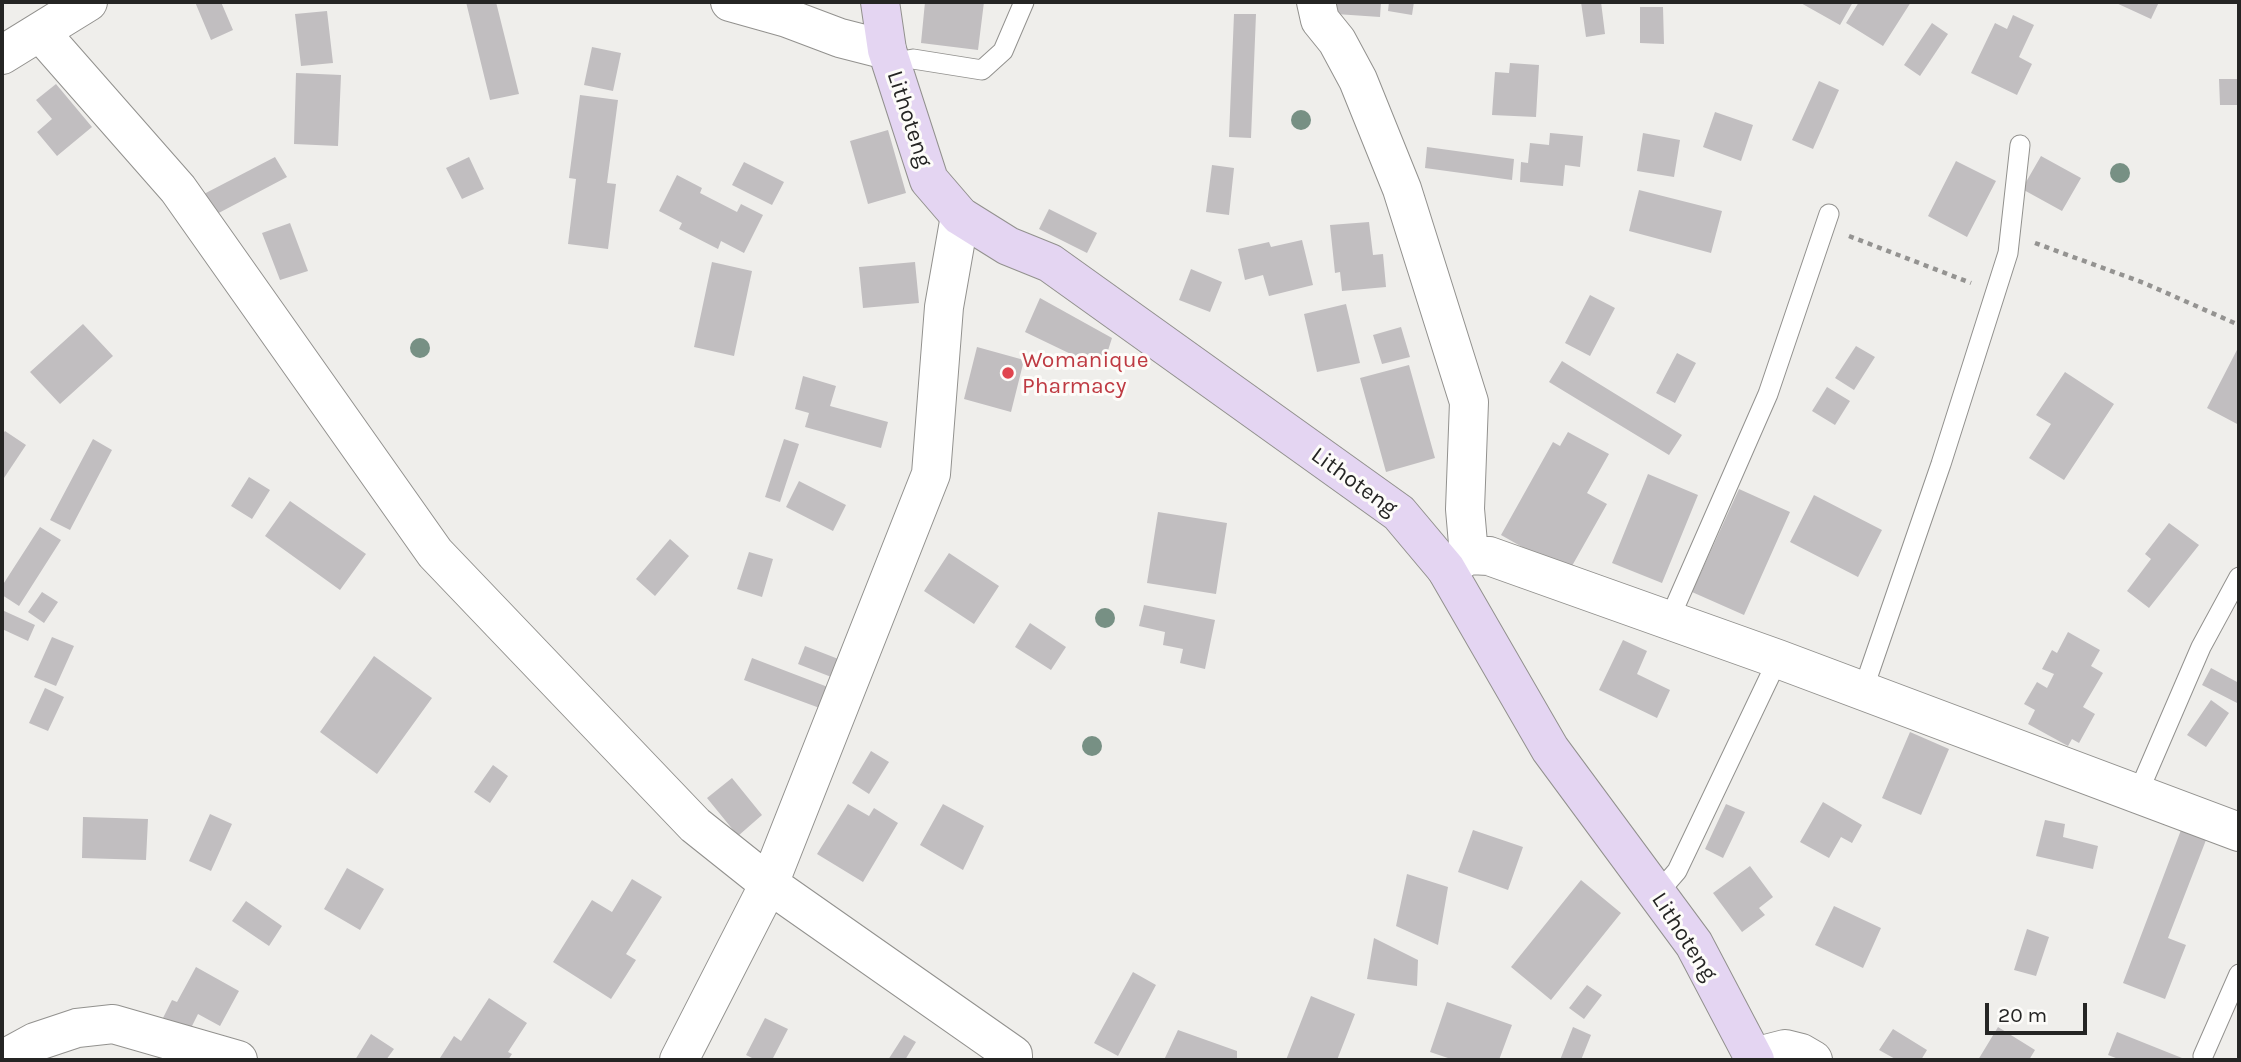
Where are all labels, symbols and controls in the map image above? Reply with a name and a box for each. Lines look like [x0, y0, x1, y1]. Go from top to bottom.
street label: Lithoteng [880, 67, 938, 171]
place label: Womanique Pharmacy [1022, 346, 1148, 400]
marker: Womanique Pharmacy [1000, 365, 1016, 381]
street label: Lithoteng [1305, 441, 1403, 523]
street label: Lithoteng [1645, 888, 1723, 986]
scale bar [1989, 988, 2090, 1032]
text: 20 m [1998, 1003, 2047, 1027]

